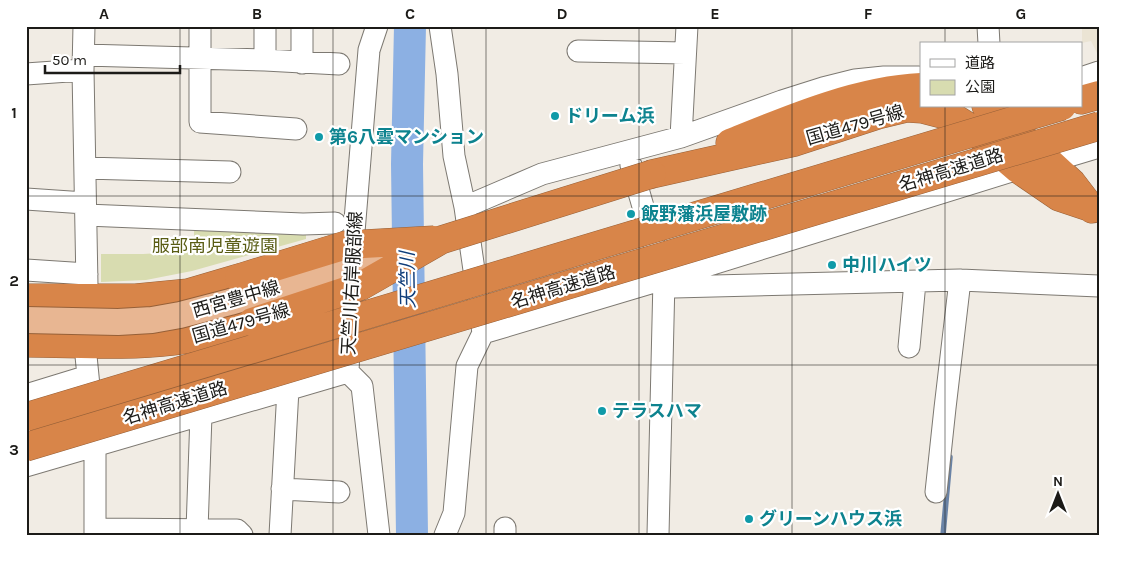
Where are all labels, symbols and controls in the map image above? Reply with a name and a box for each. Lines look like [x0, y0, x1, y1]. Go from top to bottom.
text: A [99, 4, 109, 23]
text: B [252, 4, 262, 23]
text: C [405, 4, 415, 23]
text: D [557, 4, 568, 23]
text: E [710, 4, 720, 23]
text: F [864, 4, 873, 23]
text: G [1016, 4, 1026, 23]
scale bar [45, 42, 180, 74]
legend [920, 42, 1082, 108]
text: 50 m [52, 51, 87, 69]
text: 道路 [965, 54, 995, 72]
text: 公園 [965, 78, 995, 96]
street label: 国道479号線 [803, 101, 907, 149]
text: 1 [11, 103, 17, 122]
place label: ドリーム浜 [565, 105, 654, 127]
marker: ドリーム浜 [549, 110, 561, 122]
place label: 第6八雲マンション [329, 126, 484, 148]
marker: 第6八雲マンション [313, 131, 325, 143]
street label: 名神高速道路 [896, 144, 1006, 196]
place label: 飯野藩浜屋敷跡 [641, 203, 767, 225]
marker: 飯野藩浜屋敷跡 [625, 208, 637, 220]
street label: 天竺川右岸服部線 [337, 211, 367, 355]
park label: 服部南児童遊園 [152, 235, 278, 257]
water label: 天竺川 [396, 249, 419, 309]
place label: 中川ハイツ [842, 254, 932, 276]
marker: 中川ハイツ [826, 259, 838, 271]
street label: 名神高速道路 [508, 261, 618, 313]
text: 2 [9, 271, 19, 290]
street label: 西宮豊中線 [190, 276, 282, 322]
street label: 国道479号線 [189, 299, 293, 347]
street label: 名神高速道路 [120, 377, 230, 429]
place label: テラスハマ [612, 400, 702, 422]
marker: テラスハマ [596, 405, 608, 417]
text: 3 [9, 440, 19, 459]
north arrow [1032, 468, 1082, 518]
text: N [1053, 473, 1063, 490]
place label: グリーンハウス浜 [759, 508, 902, 530]
marker: グリーンハウス浜 [743, 513, 755, 525]

